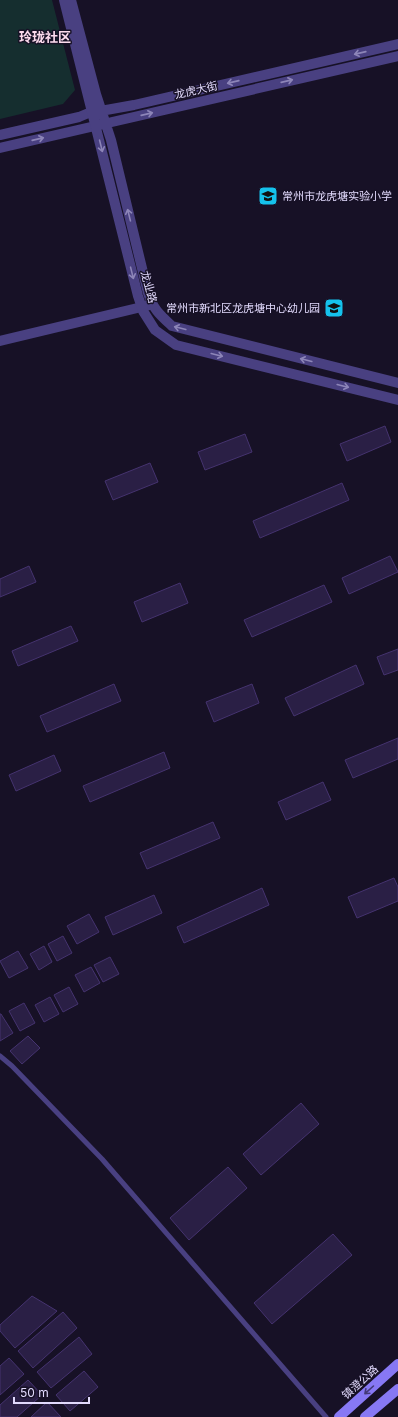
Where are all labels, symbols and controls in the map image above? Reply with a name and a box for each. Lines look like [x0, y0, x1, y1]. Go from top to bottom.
district label: 玲珑社区 [19, 29, 71, 45]
one-way arrow [354, 50, 367, 57]
one-way arrow [281, 77, 294, 85]
street label: 龙虎大街 [173, 78, 219, 102]
one-way arrow [227, 79, 240, 86]
one-way arrow [140, 109, 153, 117]
one-way arrow [31, 134, 44, 142]
one-way arrow [97, 140, 105, 153]
school or university icon: 常州市龙虎塘实验小学 [257, 185, 279, 207]
place label: 常州市龙虎塘实验小学 [282, 189, 392, 203]
one-way arrow [125, 209, 133, 222]
one-way arrow [129, 266, 137, 279]
street label: 龙业路 [138, 269, 160, 305]
school or university icon: 常州市新北区龙虎塘中心幼儿园 [323, 297, 345, 319]
place label: 常州市新北区龙虎塘中心幼儿园 [166, 301, 320, 315]
one-way arrow [174, 324, 187, 332]
one-way arrow [210, 351, 223, 359]
one-way arrow [300, 356, 313, 363]
one-way arrow [336, 383, 349, 390]
street label: 镇澄公路 [339, 1362, 381, 1402]
scale bar [14, 1379, 89, 1405]
text: 50 m [20, 1385, 49, 1400]
one-way arrow [364, 1386, 374, 1395]

